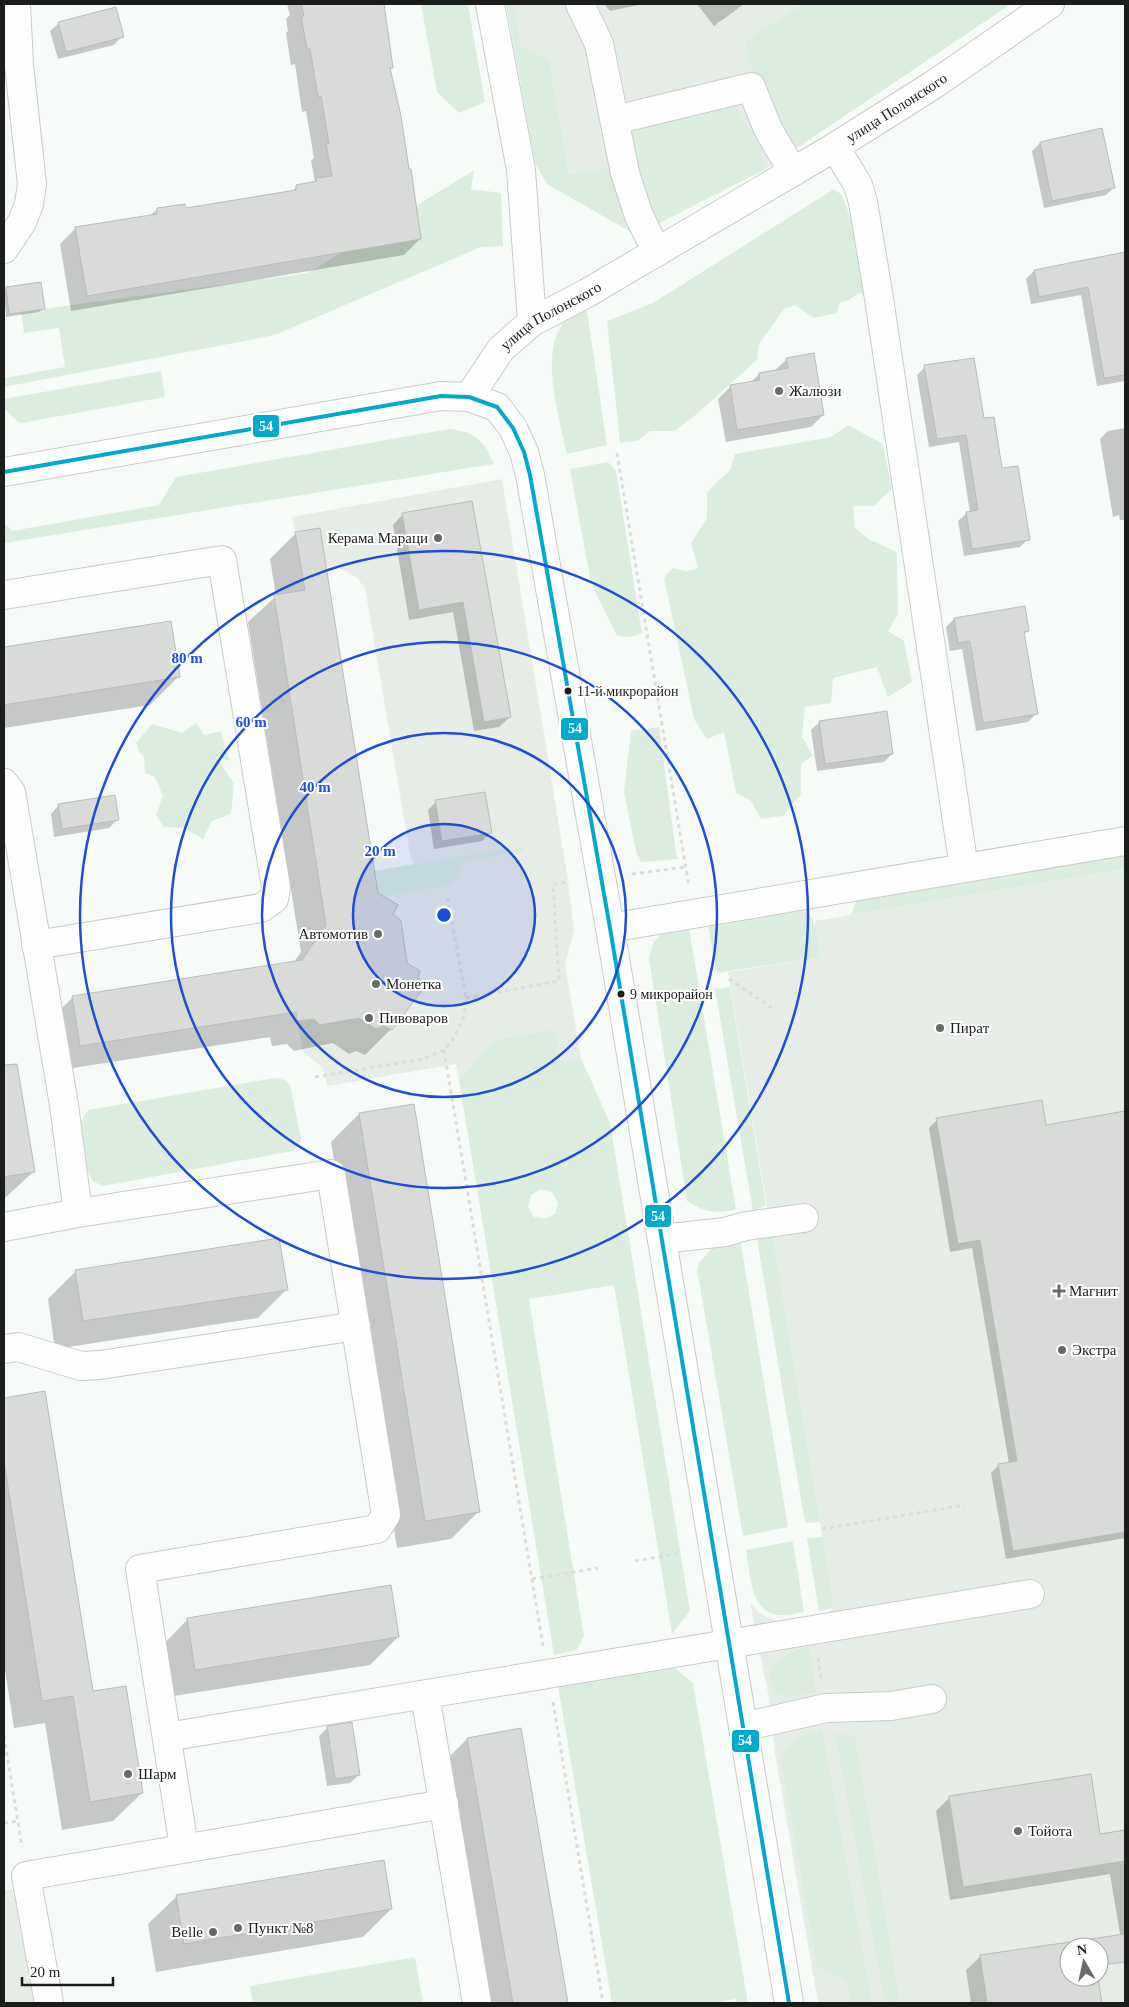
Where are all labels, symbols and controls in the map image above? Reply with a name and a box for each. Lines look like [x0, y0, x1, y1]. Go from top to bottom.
street label: улица Полонского [844, 70, 950, 146]
street label: улица Полонского [497, 278, 604, 354]
place label: Жалюзи [789, 383, 842, 399]
marker: Жалюзи [773, 385, 785, 397]
line badge: 54 [252, 414, 280, 438]
text: 54 [259, 419, 273, 434]
place label: Керама Мараци [328, 530, 428, 546]
marker: Керама Мараци [432, 532, 444, 544]
text: 80 m [171, 650, 203, 666]
place label: 11-й микрорайон [577, 684, 679, 699]
marker: 11-й микрорайон [563, 686, 573, 696]
text: 60 m [235, 714, 267, 730]
line badge: 54 [560, 717, 589, 741]
text: 54 [568, 721, 582, 736]
text: 40 m [299, 779, 331, 795]
text: 20 m [364, 843, 396, 859]
centre of rings [435, 906, 453, 924]
place label: Автомотив [298, 926, 368, 942]
marker: Автомотив [372, 928, 384, 940]
place label: Монетка [386, 976, 442, 992]
marker: Монетка [370, 978, 382, 990]
place label: 9 микрорайон [630, 987, 713, 1002]
marker: 9 микрорайон [616, 989, 626, 999]
place label: Пивоваров [379, 1010, 448, 1026]
marker: Пивоваров [363, 1012, 375, 1024]
place label: Пират [950, 1020, 990, 1036]
marker: Пират [934, 1022, 946, 1034]
line badge: 54 [644, 1204, 672, 1228]
text: 54 [651, 1209, 665, 1224]
place label: Магнит [1069, 1283, 1118, 1299]
marker: Магнит [1053, 1285, 1065, 1297]
place label: Экстра [1072, 1342, 1117, 1358]
marker: Экстра [1056, 1344, 1068, 1356]
line badge: 54 [731, 1729, 760, 1753]
text: 54 [738, 1733, 752, 1748]
place label: Шарм [138, 1766, 177, 1782]
marker: Шарм [122, 1768, 134, 1780]
place label: Тойота [1028, 1823, 1073, 1839]
marker: Тойота [1012, 1825, 1024, 1837]
place label: Пункт №8 [248, 1920, 314, 1936]
marker: Пункт №8 [232, 1922, 244, 1934]
place label: Belle [171, 1924, 203, 1940]
marker: Belle [207, 1926, 219, 1938]
north arrow [1059, 1937, 1109, 1987]
text: N [1076, 1941, 1088, 1958]
scale bar [22, 1954, 114, 1986]
text: 20 m [30, 1964, 61, 1980]

